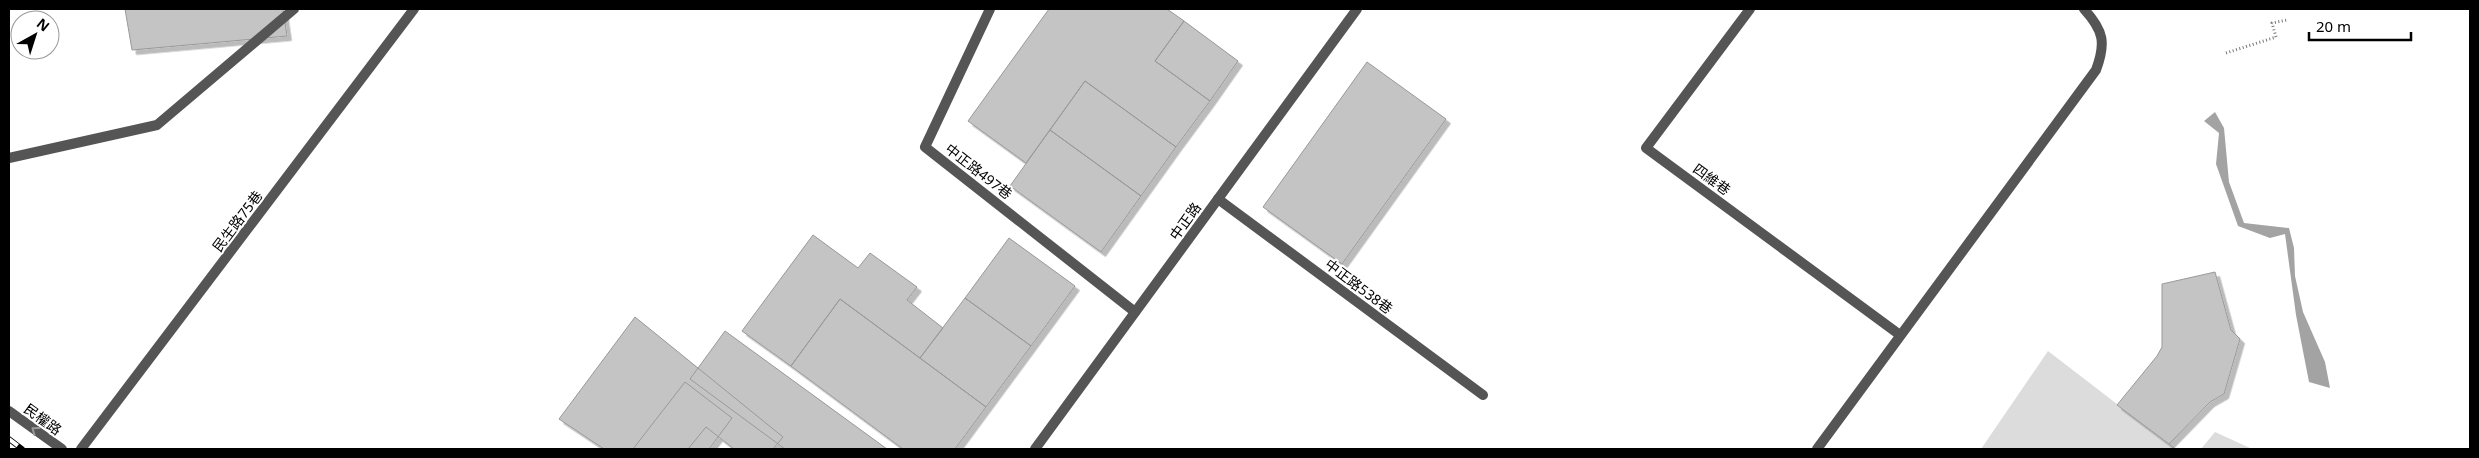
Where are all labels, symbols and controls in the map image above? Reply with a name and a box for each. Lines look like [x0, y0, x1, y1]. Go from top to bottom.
north arrow [10, 10, 60, 60]
scale bar [2309, 10, 2412, 42]
text: N [33, 14, 54, 35]
text: 20 m [2316, 16, 2351, 36]
street label: 中正路497巷 [942, 139, 1016, 203]
street label: 四維巷 [1689, 159, 1735, 199]
street label: 民生路75巷 [208, 187, 266, 255]
street label: 中正路 [1165, 198, 1205, 244]
street label: 中正路538巷 [1321, 254, 1397, 318]
street label: 民權路 [20, 399, 66, 439]
one-way arrow [31, 427, 41, 436]

